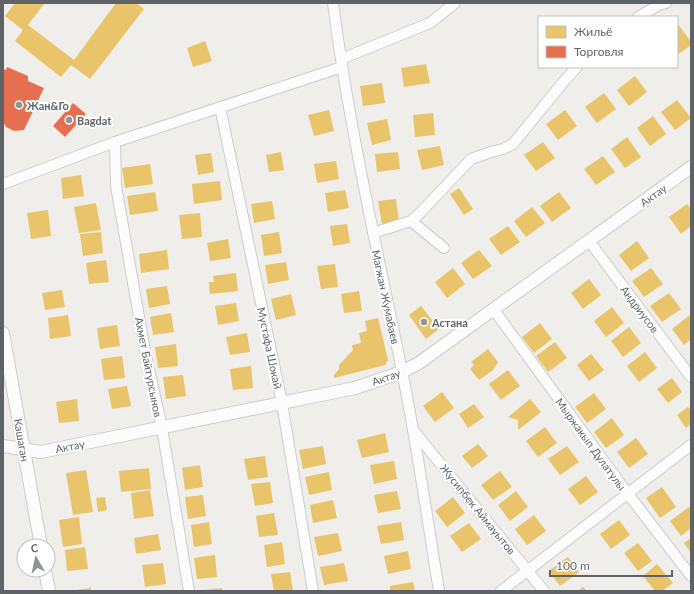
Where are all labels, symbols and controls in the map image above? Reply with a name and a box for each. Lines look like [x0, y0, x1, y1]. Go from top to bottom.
legend [538, 16, 678, 68]
text: Жильё [574, 24, 612, 39]
text: Торговля [574, 44, 624, 59]
place label: Жан&Го [27, 99, 69, 112]
marker: Жан&Го [14, 100, 24, 110]
place label: Bagdat [77, 114, 112, 127]
marker: Bagdat [64, 115, 74, 125]
street label: Актау [637, 181, 669, 209]
street label: Магжан Жумабаев [370, 249, 402, 345]
street label: Андриусов [618, 283, 662, 335]
street label: Мустафа Шокай [255, 306, 285, 390]
street label: Ахмет Байтурсынов [133, 316, 165, 418]
place label: Астана [431, 316, 468, 329]
marker: Астана [419, 317, 429, 327]
street label: Актау [370, 366, 402, 388]
street label: Мыржакып Дулатулы [553, 395, 629, 493]
street label: Кашаган [12, 417, 32, 463]
street label: Актау [54, 437, 86, 455]
street label: Жусипбек Аймауытов [438, 461, 518, 557]
north arrow [16, 538, 56, 578]
text: С [30, 541, 40, 555]
scale bar [550, 552, 672, 578]
text: 100 m [556, 558, 590, 573]

